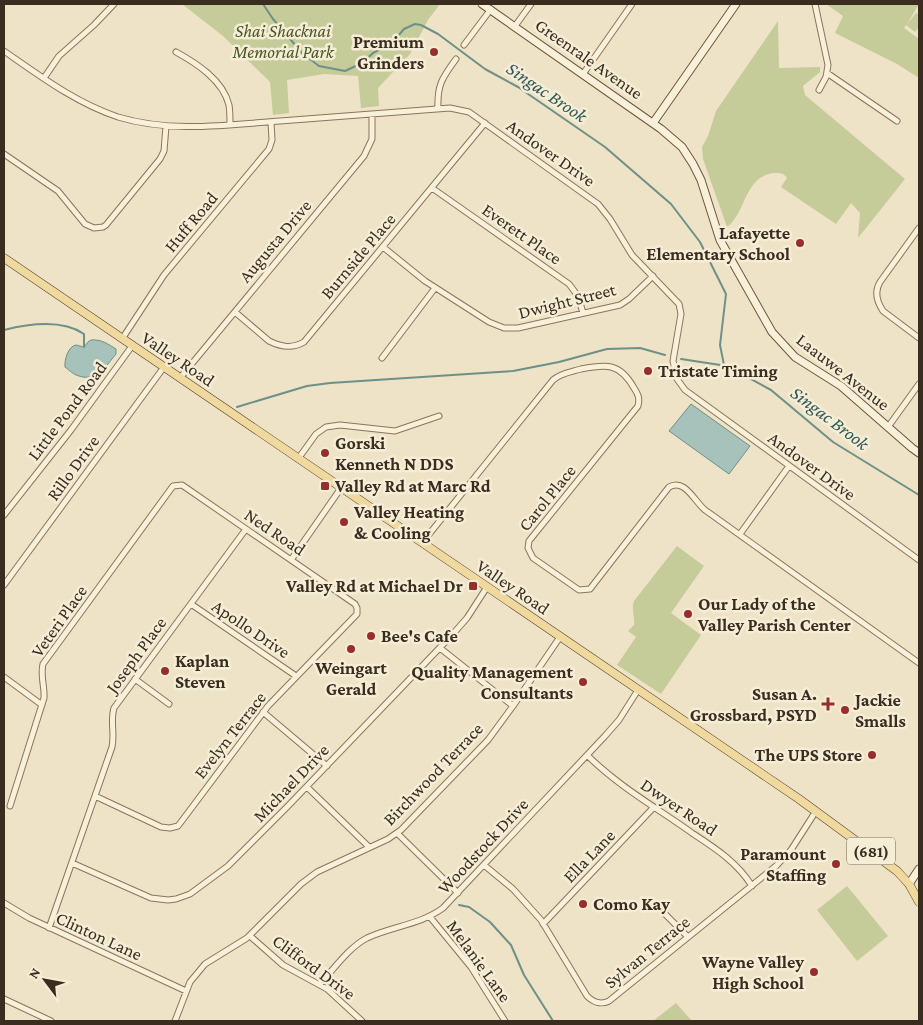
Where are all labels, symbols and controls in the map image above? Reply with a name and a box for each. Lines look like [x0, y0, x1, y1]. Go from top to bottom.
street label: Greenrale Avenue [532, 15, 647, 103]
park label: Shai Shacknai Memorial Park [231, 21, 335, 62]
place label: Premium Grinders [353, 32, 425, 73]
marker: Premium Grinders [428, 46, 440, 58]
water label: Singac Brook [503, 57, 592, 127]
street label: Andover Drive [503, 115, 599, 191]
street label: Huff Road [160, 188, 222, 256]
street label: Augusta Drive [235, 196, 315, 286]
street label: Everett Place [479, 199, 566, 269]
street label: Burnside Place [316, 209, 400, 303]
place label: Lafayette Elementary School [646, 223, 790, 264]
marker: Lafayette Elementary School [794, 237, 806, 249]
street label: Dwight Street [516, 279, 619, 323]
street label: Valley Road [138, 327, 219, 391]
street label: Laauwe Avenue [792, 329, 894, 415]
street label: Little Pond Road [23, 357, 111, 464]
place label: Tristate Timing [658, 361, 778, 381]
marker: Tristate Timing [642, 365, 654, 377]
water label: Singac Brook [787, 382, 874, 455]
street label: Andover Drive [764, 428, 860, 504]
street label: Rillo Drive [43, 431, 103, 504]
place label: Gorski Kenneth N DDS [335, 433, 453, 474]
marker: Gorski Kenneth N DDS [319, 447, 331, 459]
street label: Carol Place [514, 461, 580, 535]
place label: Valley Rd at Marc Rd [334, 476, 491, 496]
marker: Valley Rd at Marc Rd [319, 480, 331, 492]
place label: Valley Heating & Cooling [353, 502, 464, 543]
street label: Ned Road [241, 504, 310, 560]
marker: Valley Heating & Cooling [338, 516, 350, 528]
street label: Valley Road [473, 555, 554, 619]
place label: Valley Rd at Michael Dr [285, 576, 463, 596]
marker: Valley Rd at Michael Dr [467, 580, 479, 592]
street label: Veteri Place [27, 581, 91, 661]
place label: Our Lady of the Valley Parish Center [697, 594, 851, 635]
street label: Apollo Drive [208, 596, 294, 662]
marker: Our Lady of the Valley Parish Center [682, 608, 694, 620]
street label: Joseph Place [101, 613, 170, 699]
place label: Bee's Cafe [381, 626, 458, 646]
marker: Bee's Cafe [365, 630, 377, 642]
marker: Weingart Gerald [345, 643, 357, 655]
place label: Kaplan Steven [175, 651, 230, 692]
place label: Weingart Gerald [314, 658, 387, 699]
place label: Quality Management Consultants [411, 662, 574, 703]
marker: Kaplan Steven [159, 665, 171, 677]
marker: Quality Management Consultants [577, 676, 589, 688]
place label: Susan A. Grossbard, PSYD [690, 684, 817, 725]
street label: Evelyn Terrace [190, 688, 270, 782]
place label: Jackie Smalls [853, 690, 906, 731]
marker: Susan A. Grossbard, PSYD [821, 697, 835, 711]
marker: Jackie Smalls [839, 704, 851, 716]
street label: Birchwood Terrace [379, 719, 487, 829]
street label: Michael Drive [249, 740, 333, 826]
place label: The UPS Store [755, 745, 862, 765]
marker: The UPS Store [866, 749, 878, 761]
street label: Dwyer Road [637, 774, 721, 840]
street label: Woodstock Drive [434, 794, 532, 898]
street label: Ella Lane [559, 825, 619, 887]
road number: (681) [847, 838, 895, 864]
place label: Paramount Staffing [740, 844, 827, 885]
marker: Paramount Staffing [830, 858, 842, 870]
place label: Como Kay [593, 894, 670, 914]
marker: Como Kay [577, 898, 589, 910]
street label: Clinton Lane [53, 907, 145, 965]
street label: Sylvan Terrace [600, 911, 694, 992]
street label: Melanie Lane [443, 916, 515, 1006]
street label: Clifford Drive [269, 930, 359, 1004]
place label: Wayne Valley High School [701, 952, 804, 993]
north arrow [20, 955, 70, 1005]
text: N [25, 964, 44, 981]
marker: Wayne Valley High School [808, 966, 820, 978]

